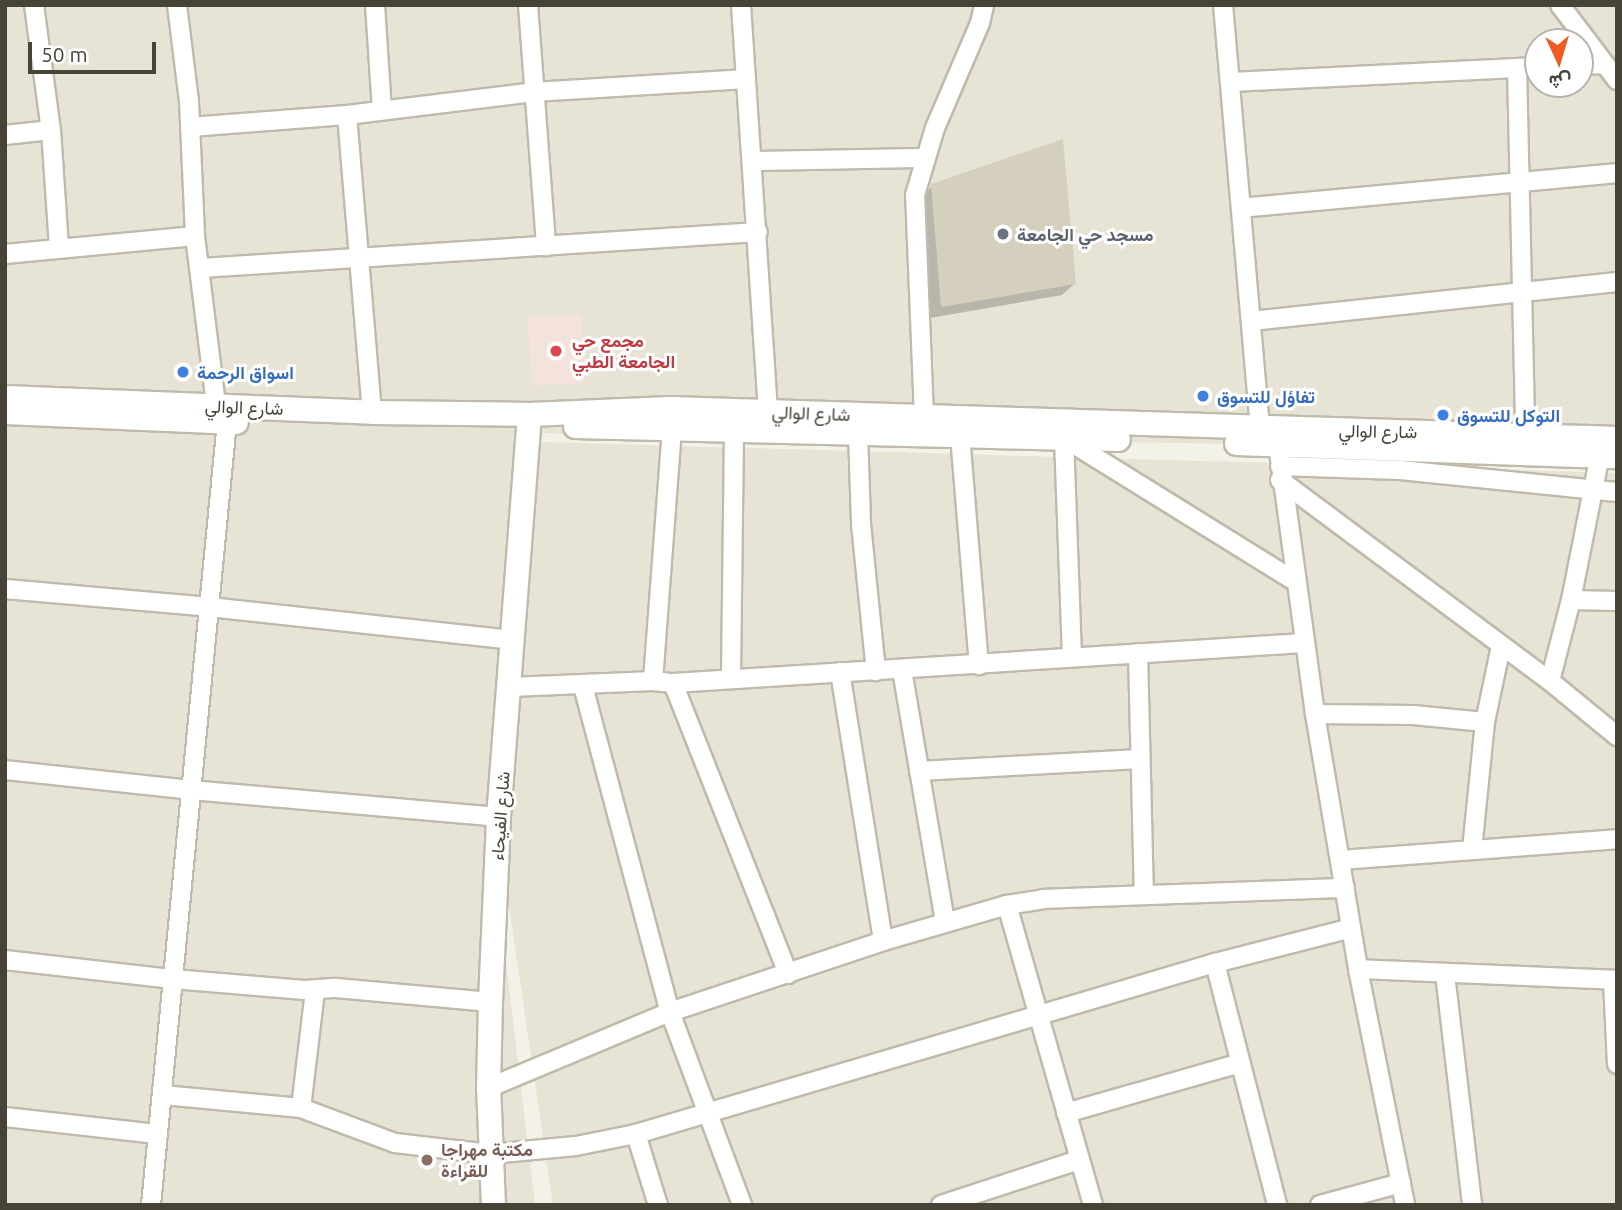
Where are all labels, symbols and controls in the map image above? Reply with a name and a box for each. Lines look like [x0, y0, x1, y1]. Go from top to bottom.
scale bar [32, 28, 159, 72]
north arrow [1524, 28, 1594, 98]
text: 50 m [41, 42, 88, 66]
text: ش [1548, 70, 1572, 94]
place label: مسجد حي الجامعة [1017, 223, 1154, 245]
marker: مسجد حي الجامعة [995, 226, 1011, 242]
place label: مجمع حي الجامعة الطبي [572, 330, 675, 372]
marker: مجمع حي الجامعة الطبي [546, 341, 566, 361]
place label: اسواق الرحمة [197, 361, 294, 383]
marker: اسواق الرحمة [175, 364, 191, 380]
place label: تفاؤل للتسوق [1217, 385, 1315, 407]
marker: تفاؤل للتسوق [1195, 388, 1211, 404]
street label: شارع الوالي [204, 395, 284, 419]
street label: شارع الوالي [771, 401, 851, 425]
place label: التوكل للتسوق [1457, 404, 1560, 426]
marker: التوكل للتسوق [1435, 407, 1451, 423]
street label: شارع الوالي [1338, 420, 1418, 442]
street label: شارع الفيحاء [486, 771, 514, 861]
place label: مكتبة مهراجا للقراءة [441, 1139, 533, 1182]
marker: مكتبة مهراجا للقراءة [419, 1152, 435, 1168]

